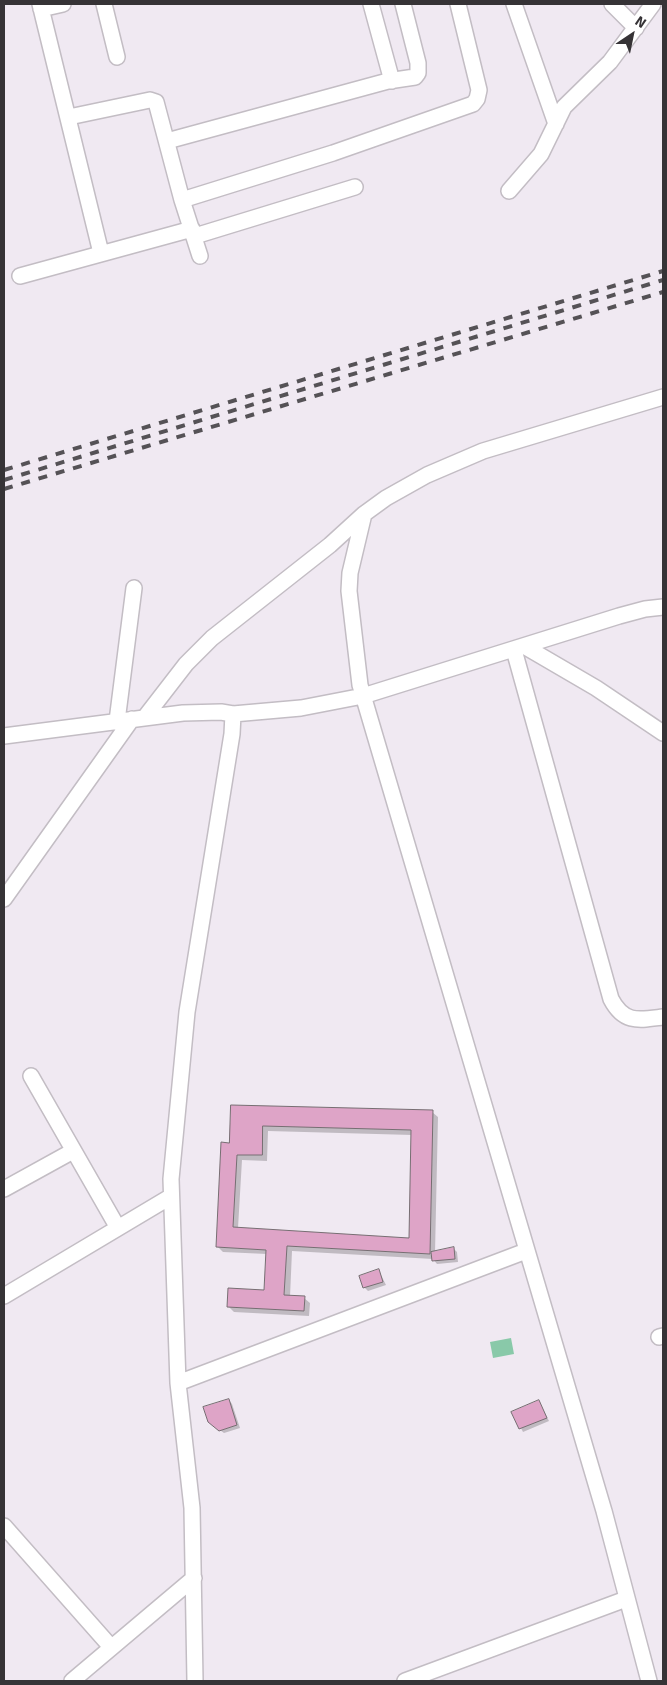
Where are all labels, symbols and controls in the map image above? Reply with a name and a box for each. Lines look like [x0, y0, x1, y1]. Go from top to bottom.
north arrow [607, 10, 657, 60]
text: N [632, 12, 649, 32]

